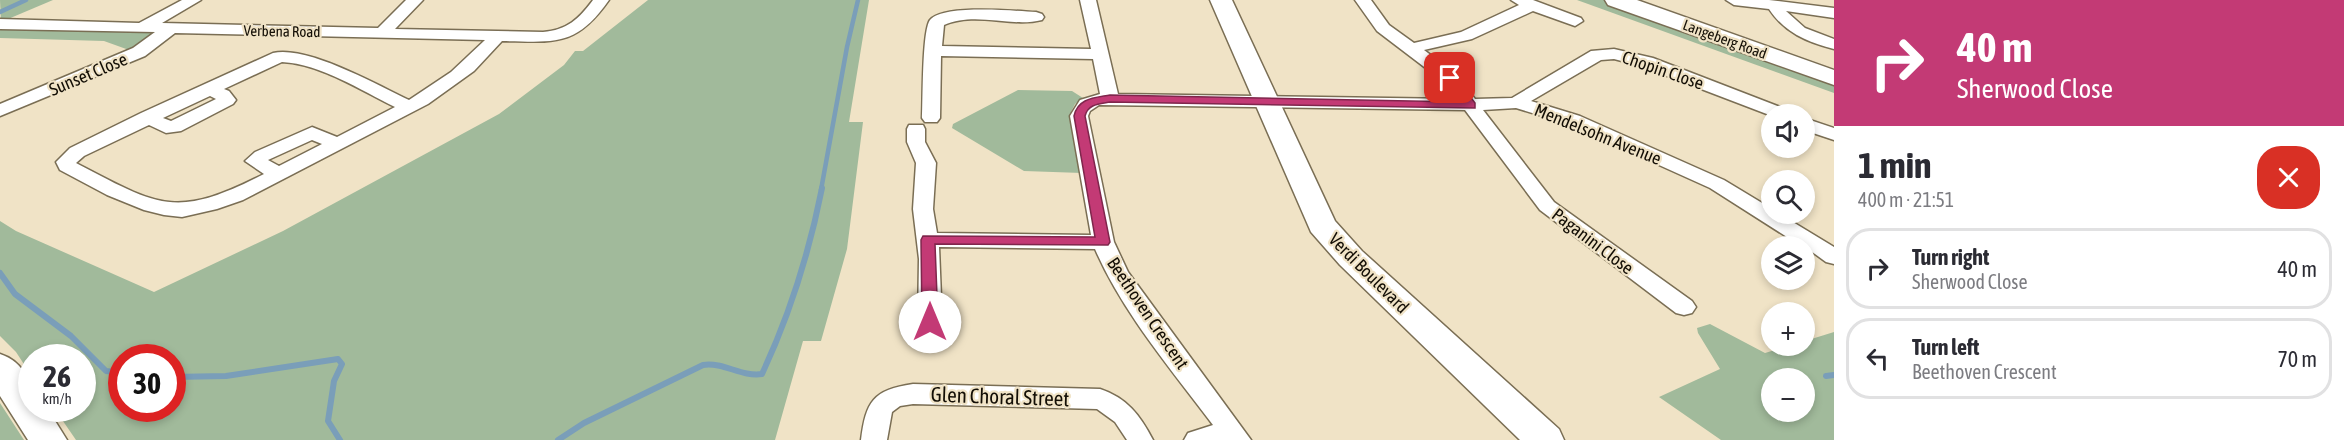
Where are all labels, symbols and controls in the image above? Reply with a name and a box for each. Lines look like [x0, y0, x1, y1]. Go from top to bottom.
street label: Langeberg Road [1681, 16, 1769, 62]
street label: Verbena Road [243, 22, 321, 40]
text: 40 m [1957, 23, 2032, 71]
icon: right [1858, 24, 1936, 102]
street label: Chopin Close [1619, 46, 1707, 94]
street label: Sunset Close [46, 48, 130, 100]
pin [1424, 52, 1475, 103]
icon: arrive [1433, 61, 1466, 94]
text: Sherwood Close [1957, 73, 2113, 104]
street label: Mendelsohn Avenue [1531, 99, 1665, 169]
map controls [1761, 104, 1815, 422]
button: sound [1761, 104, 1815, 158]
text: 1 min [1858, 144, 1932, 186]
button: close [2257, 146, 2320, 209]
button: search [1761, 170, 1815, 224]
text: 400 m · 21:51 [1858, 188, 1954, 211]
street label: Paganini Close [1548, 204, 1638, 278]
street label: Verdi Boulevard [1325, 229, 1413, 317]
button: layers [1761, 236, 1815, 290]
text: Turn right [1912, 244, 1989, 270]
icon: right [1861, 252, 1894, 285]
street label: Beethoven Crescent [1103, 253, 1193, 373]
text: 40 m [2277, 256, 2317, 282]
text: Sherwood Close [1912, 270, 2027, 293]
position arrow [898, 290, 962, 354]
button: + [1761, 302, 1815, 356]
text: Turn left [1912, 334, 1979, 360]
icon: left [1861, 342, 1894, 375]
speed limit sign: 30 [108, 344, 186, 422]
text: 70 m [2277, 346, 2317, 372]
text: 26 [43, 359, 71, 393]
text: Beethoven Crescent [1912, 360, 2057, 383]
button: − [1761, 368, 1815, 422]
street label: Glen Choral Street [930, 382, 1070, 410]
text: km/h [42, 390, 72, 407]

